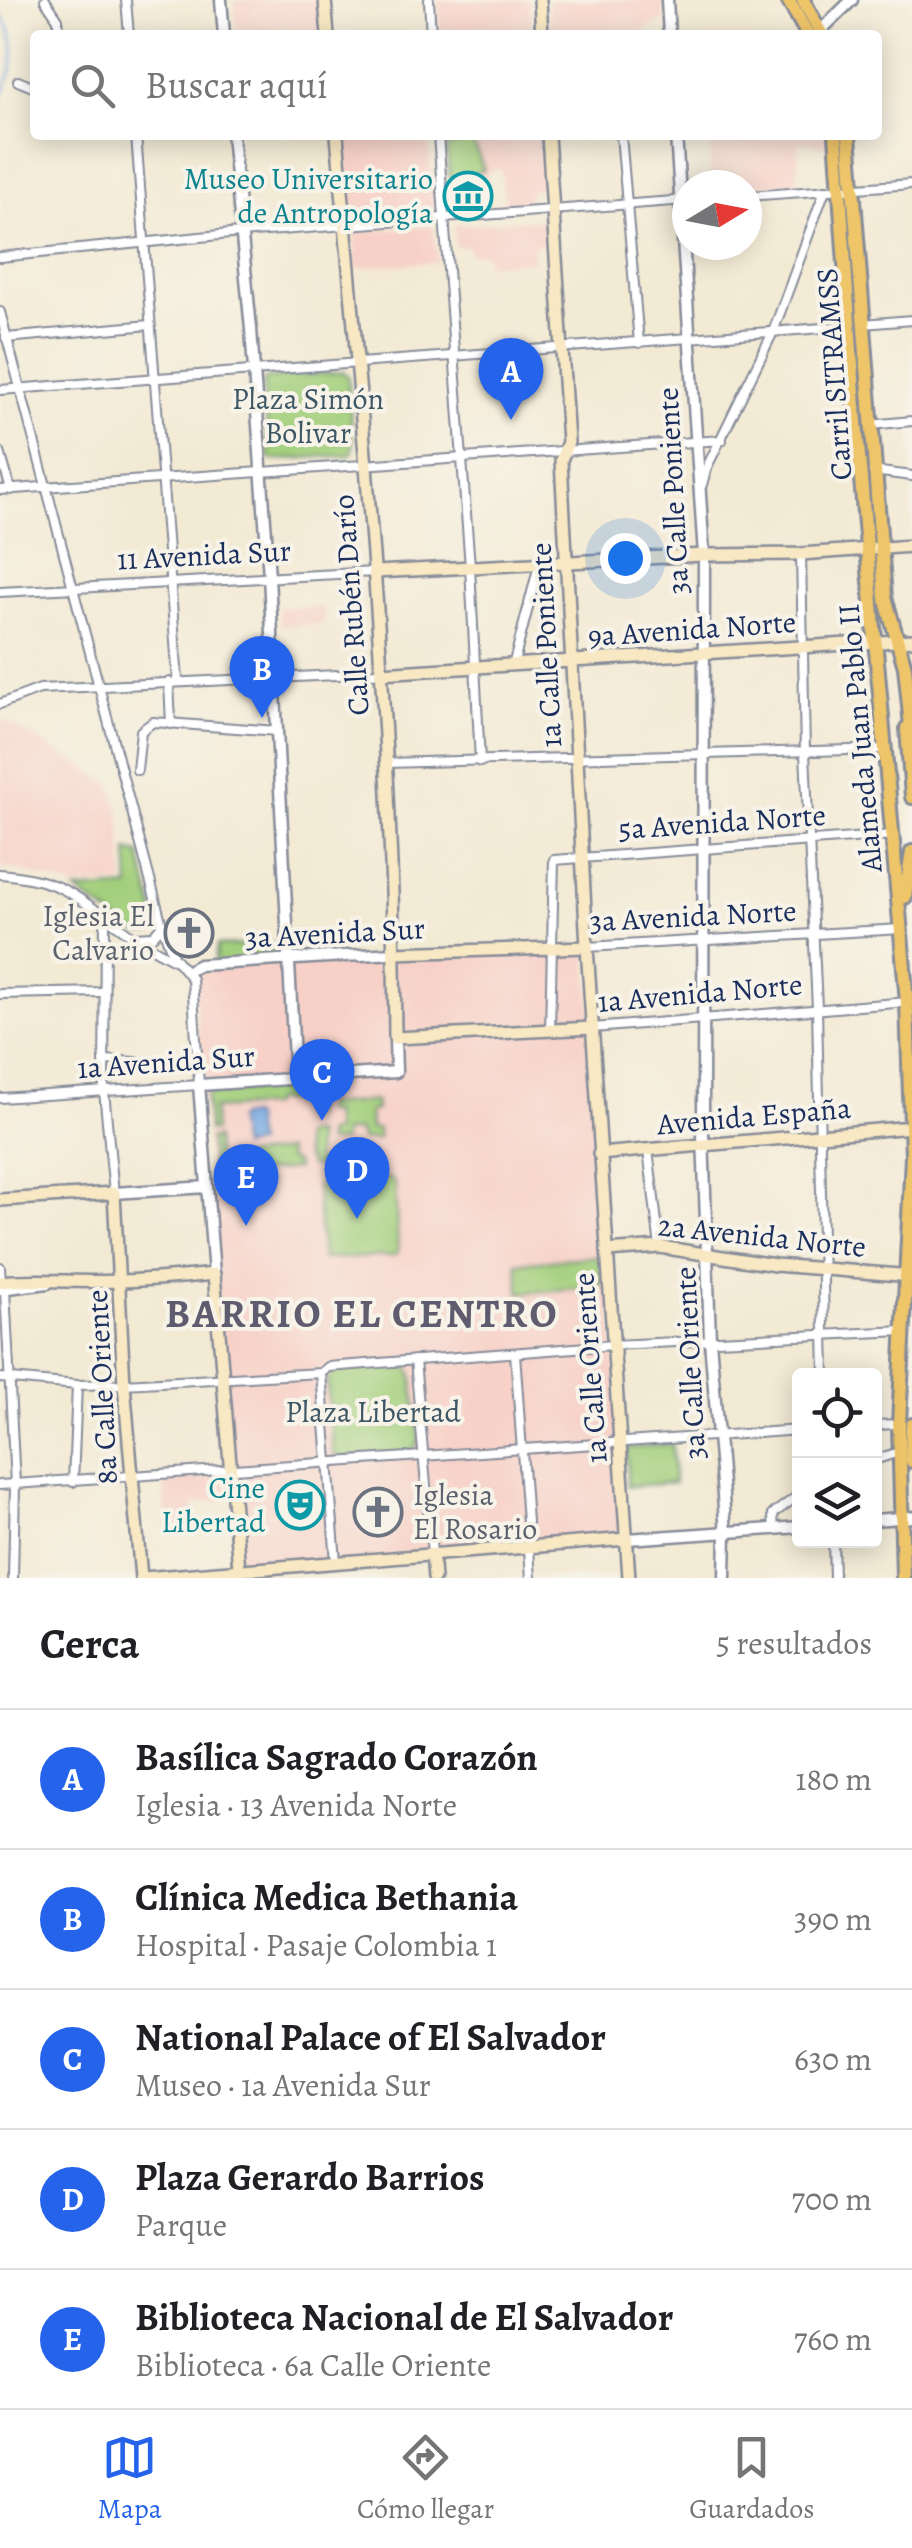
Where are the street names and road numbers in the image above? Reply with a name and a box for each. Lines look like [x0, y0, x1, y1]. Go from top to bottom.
street label: Carril SITRAMSS [807, 266, 861, 482]
street label: 3a Calle Poniente [648, 386, 698, 596]
street label: Calle Rubén Darío [323, 493, 379, 717]
street label: 11 Avenida Sur [116, 530, 292, 580]
street label: 1a Calle Poniente [521, 541, 571, 749]
street label: 9a Avenida Norte [587, 602, 797, 656]
street label: Alameda Juan Pablo II [828, 602, 892, 875]
street label: 5a Avenida Norte [617, 795, 827, 849]
street label: 3a Avenida Norte [588, 891, 798, 941]
street label: 3a Avenida Sur [244, 908, 426, 958]
street label: 1a Avenida Norte [596, 964, 804, 1022]
street label: 1a Avenida Sur [76, 1036, 256, 1088]
street label: Avenida España [654, 1088, 853, 1144]
street label: 2a Avenida Norte [656, 1205, 868, 1267]
street label: 3a Calle Oriente [665, 1266, 715, 1460]
street label: 1a Calle Oriente [563, 1271, 617, 1465]
street label: 8a Calle Oriente [77, 1288, 127, 1486]

